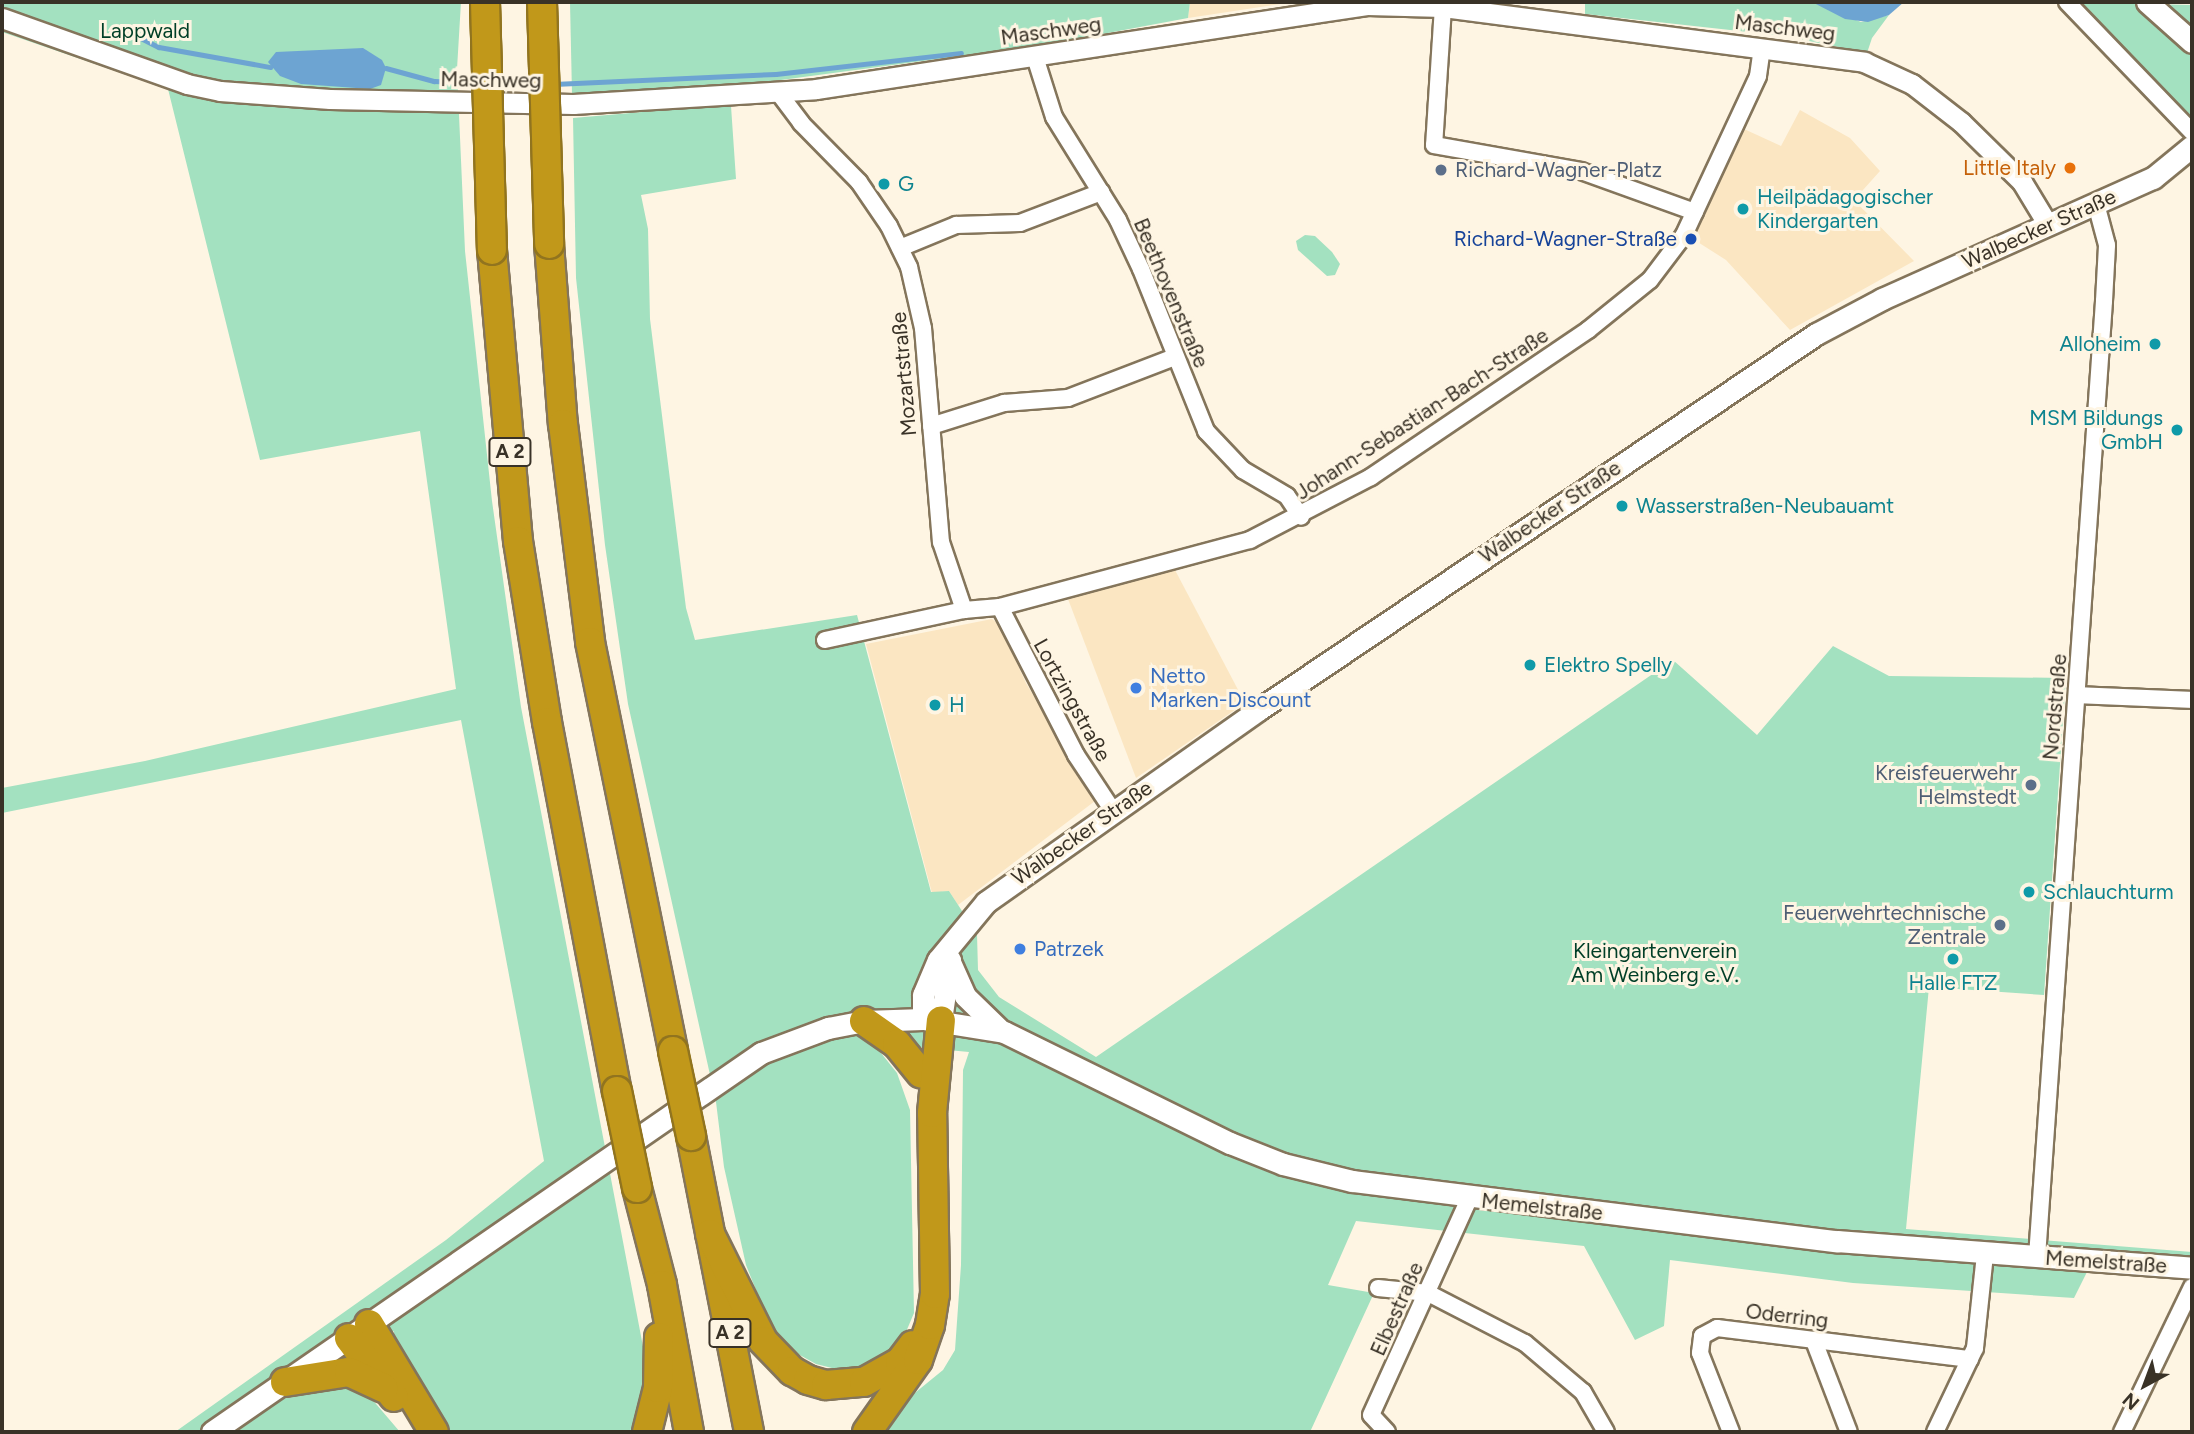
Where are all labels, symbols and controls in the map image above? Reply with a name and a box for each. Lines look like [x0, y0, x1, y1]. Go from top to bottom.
street label: Maschweg [1733, 9, 1837, 47]
street label: Maschweg [999, 11, 1103, 51]
park label: Lappwald [100, 18, 190, 44]
street label: Maschweg [440, 67, 542, 93]
place label: Little Italy [1963, 155, 2056, 181]
place label: Richard-Wagner-Platz [1455, 157, 1662, 183]
marker: Little Italy [2062, 160, 2078, 176]
marker: Richard-Wagner-Platz [1433, 162, 1449, 178]
place label: G [898, 171, 914, 197]
marker: G [876, 176, 892, 192]
place label: Heilpädagogischer Kindergarten [1757, 184, 1933, 234]
street label: Walbecker Straße [1958, 184, 2120, 274]
marker: Heilpädagogischer Kindergarten [1735, 201, 1751, 217]
street label: Beethovenstraße [1128, 214, 1214, 372]
place label: Richard-Wagner-Straße [1454, 226, 1677, 252]
marker: Richard-Wagner-Straße [1683, 231, 1699, 247]
street label: Mozartstraße [886, 311, 922, 437]
street label: Johann-Sebastian-Bach-Straße [1291, 323, 1553, 505]
place label: Alloheim [2059, 331, 2141, 357]
marker: Alloheim [2147, 336, 2163, 352]
place label: MSM Bildungs GmbH [2029, 405, 2163, 455]
marker: MSM Bildungs GmbH [2169, 422, 2185, 438]
road number: A 2 [487, 436, 533, 467]
street label: Walbecker Straße [1474, 455, 1626, 569]
place label: Wasserstraßen-Neubauamt [1636, 493, 1894, 519]
marker: Wasserstraßen-Neubauamt [1614, 498, 1630, 514]
street label: Lortzingstraße [1028, 634, 1116, 766]
place label: Elektro Spelly [1544, 652, 1672, 678]
street label: Nordstraße [2038, 653, 2072, 761]
marker: Elektro Spelly [1522, 657, 1538, 673]
place label: Netto Marken-Discount [1150, 663, 1311, 713]
marker: Netto Marken-Discount [1128, 680, 1144, 696]
place label: H [949, 692, 965, 718]
marker: H [927, 697, 943, 713]
place label: Kreisfeuerwehr Helmstedt [1875, 760, 2017, 810]
street label: Walbecker Straße [1007, 775, 1157, 891]
marker: Kreisfeuerwehr Helmstedt [2023, 777, 2039, 793]
place label: Schlauchturm [2043, 879, 2174, 905]
marker: Schlauchturm [2021, 884, 2037, 900]
place label: Feuerwehrtechnische Zentrale [1783, 900, 1986, 950]
marker: Feuerwehrtechnische Zentrale [1992, 917, 2008, 933]
place label: Patrzek [1034, 936, 1104, 962]
park label: Kleingartenverein Am Weinberg e.V. [1571, 938, 1739, 988]
marker: Patrzek [1012, 941, 1028, 957]
marker: Halle FTZ [1945, 951, 1961, 967]
place label: Halle FTZ [1909, 970, 1997, 996]
street label: Memelstraße [1480, 1188, 1604, 1226]
street label: Memelstraße [2044, 1245, 2168, 1279]
street label: Elbestraße [1365, 1258, 1429, 1360]
street label: Oderring [1744, 1298, 1830, 1334]
road number: A 2 [707, 1317, 753, 1348]
north arrow [2110, 1350, 2180, 1420]
text: N [2118, 1388, 2144, 1415]

